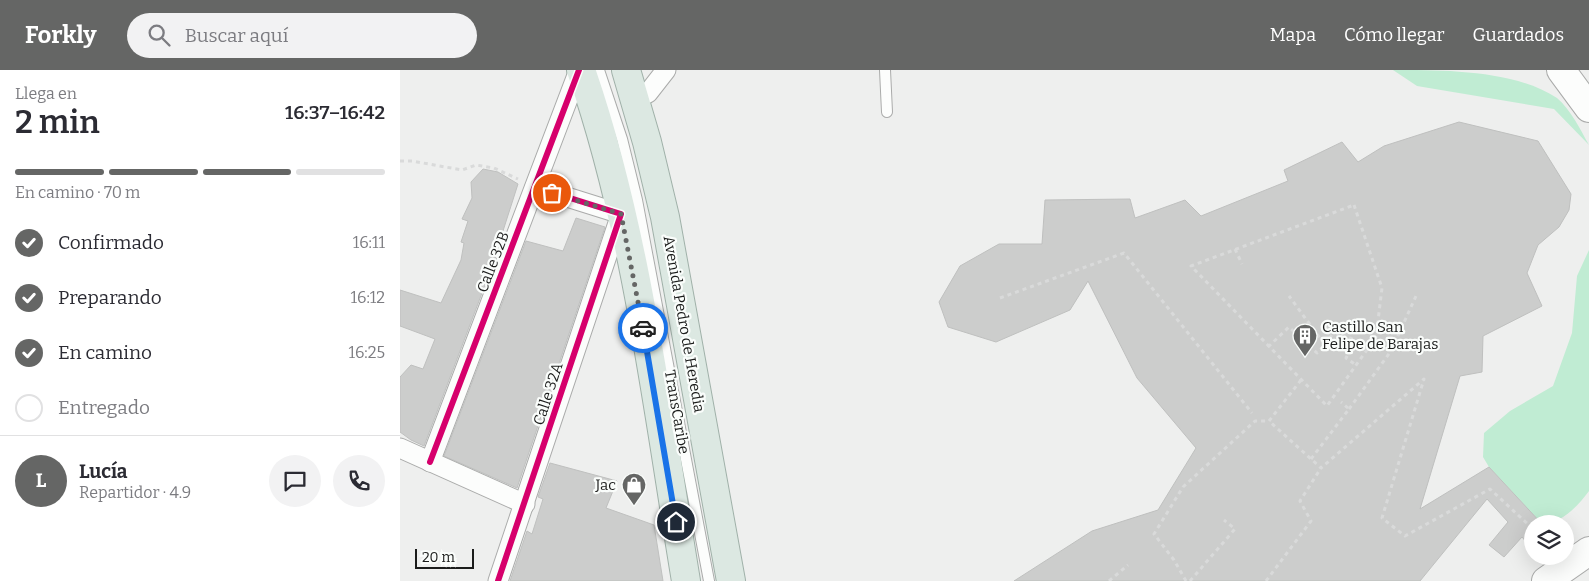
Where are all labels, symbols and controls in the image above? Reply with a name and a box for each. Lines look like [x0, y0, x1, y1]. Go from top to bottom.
search box [127, 13, 477, 58]
text: Forkly [25, 21, 97, 49]
icon: search [145, 21, 173, 49]
text: Buscar aquí [185, 24, 288, 47]
text: Mapa [1270, 24, 1316, 46]
text: Cómo llegar [1344, 24, 1445, 46]
text: Guardados [1473, 24, 1564, 46]
text: Llega en [15, 84, 77, 103]
text: 16:37–16:42 [285, 101, 385, 124]
text: 2 min [15, 103, 100, 141]
pin [531, 172, 573, 214]
icon: bag [538, 179, 566, 207]
text: En camino · 70 m [15, 183, 140, 202]
icon: check [15, 229, 43, 257]
street label: Calle 32B [473, 229, 513, 295]
text: Confirmado [58, 231, 164, 254]
text: 16:11 [353, 233, 385, 252]
street label: Avenida Pedro de Heredia [660, 234, 708, 414]
icon: check [15, 284, 43, 312]
text: Preparando [58, 286, 162, 309]
text: 16:12 [351, 288, 385, 307]
courier [618, 303, 668, 353]
icon: car [629, 314, 657, 342]
place label: Castillo San Felipe de Barajas [1322, 318, 1438, 353]
building icon: Castillo San Felipe de Barajas [1292, 323, 1318, 357]
icon: check [15, 339, 43, 367]
text: En camino [58, 341, 152, 364]
text: 16:25 [348, 343, 385, 362]
street label: Calle 32A [529, 360, 567, 428]
street label: TransCaribe [661, 369, 693, 455]
text: Entregado [58, 396, 150, 419]
button: chat [269, 455, 321, 507]
button: phone [333, 455, 385, 507]
text: Lucía [79, 460, 128, 483]
text: L [36, 469, 46, 492]
shop icon: Jac [621, 472, 647, 506]
place label: Jac [594, 476, 616, 494]
text: Repartidor · 4.9 [79, 483, 191, 502]
pin [655, 501, 697, 543]
icon: home [662, 508, 690, 536]
map controls [1524, 515, 1574, 565]
button: layers [1524, 515, 1574, 565]
scale bar [415, 546, 474, 569]
text: 20 m [422, 549, 455, 566]

